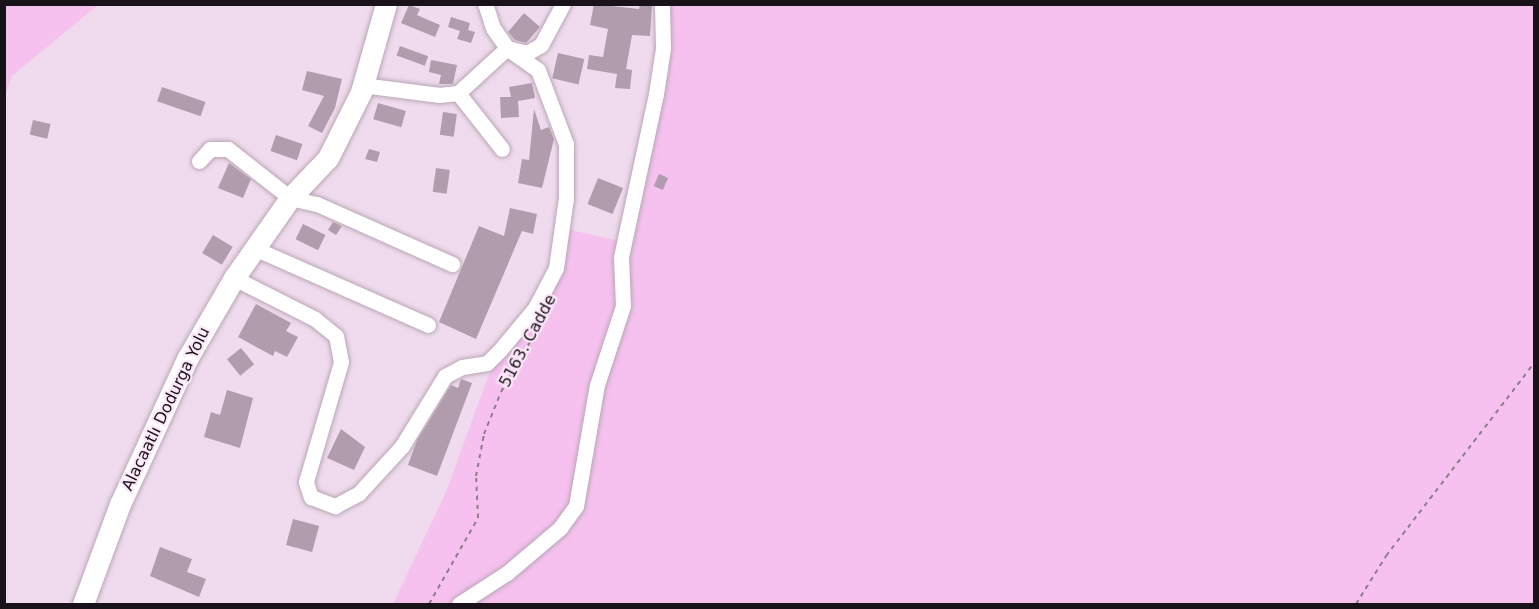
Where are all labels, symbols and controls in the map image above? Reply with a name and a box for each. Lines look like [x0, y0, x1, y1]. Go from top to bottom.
street label: 5163. Cadde [496, 291, 560, 391]
street label: Alacaatlı Dodurga Yolu [118, 324, 214, 494]

